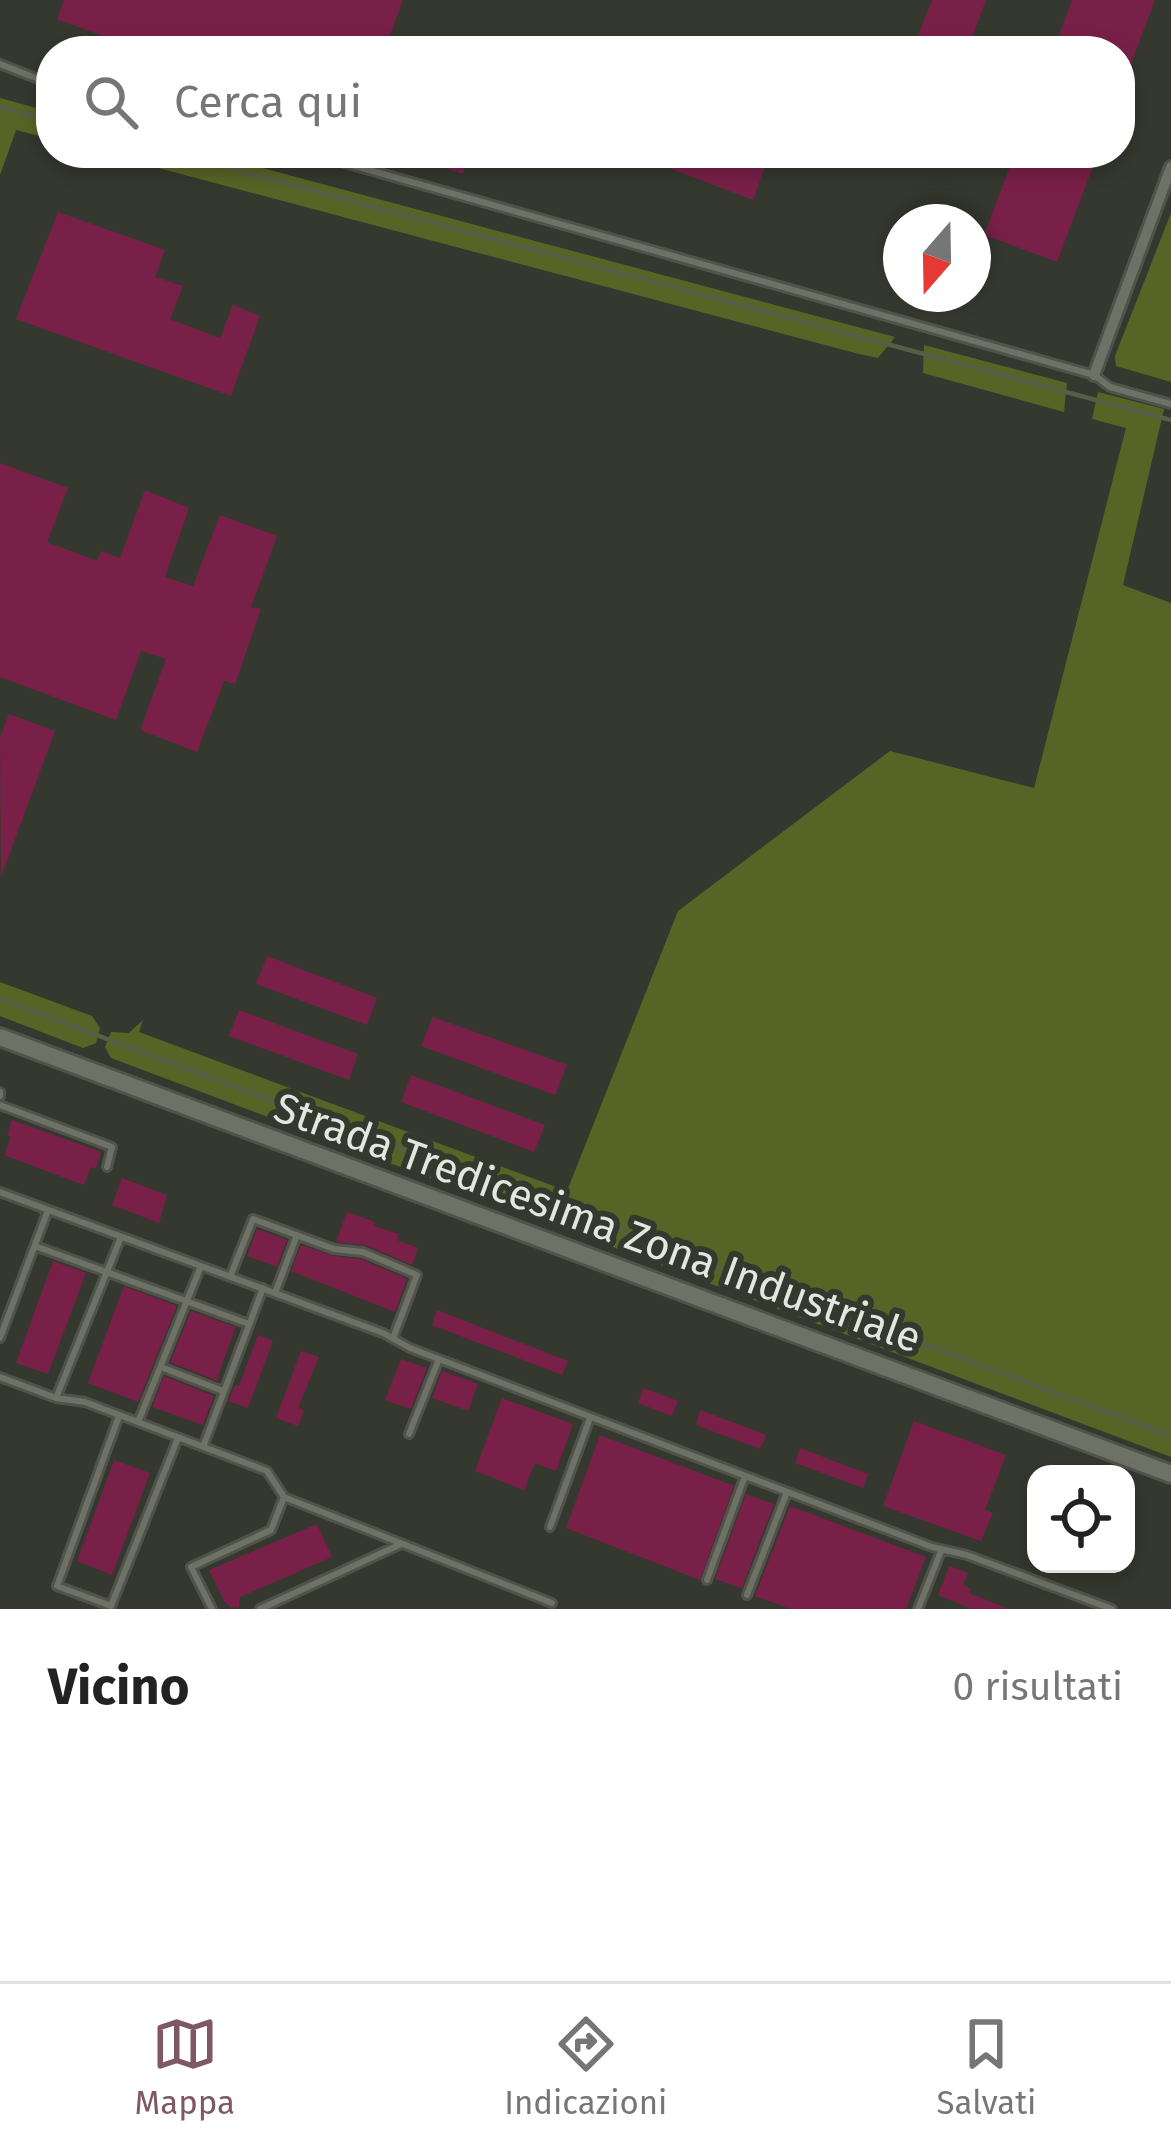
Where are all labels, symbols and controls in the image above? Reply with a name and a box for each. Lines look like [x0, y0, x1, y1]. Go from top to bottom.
search box [36, 36, 1135, 168]
icon: search [78, 69, 144, 135]
text: Cerca qui [174, 75, 362, 129]
north arrow [883, 204, 991, 312]
street label: Strada Tredicesima Zona Industriale [268, 1082, 928, 1363]
map controls [1027, 1465, 1135, 1573]
button: locate [1027, 1465, 1135, 1573]
text: Vicino [48, 1656, 189, 1718]
text: 0 risultati [952, 1664, 1123, 1710]
tab: Mappa [135, 2011, 235, 2123]
tab: Indicazioni [504, 2011, 667, 2123]
tab: Salvati [937, 2011, 1036, 2123]

